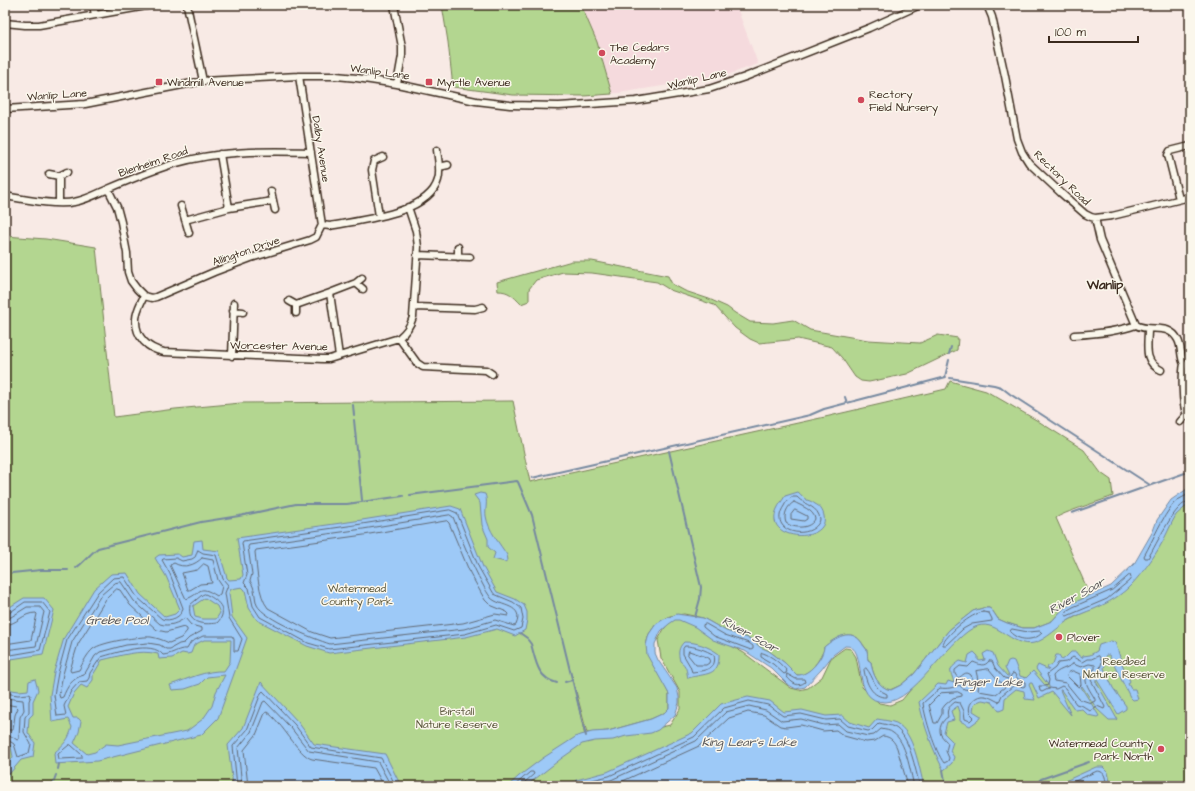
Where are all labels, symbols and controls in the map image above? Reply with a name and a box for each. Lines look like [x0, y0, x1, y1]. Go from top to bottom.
scale bar [1049, 18, 1138, 44]
text: 100 m [1055, 24, 1086, 41]
place label: The Cedars Academy [610, 40, 670, 69]
marker: The Cedars Academy [597, 48, 607, 58]
street label: Wanlip Lane [349, 60, 411, 84]
street label: Wanlip Lane [666, 65, 728, 93]
place label: Windmill Avenue [167, 75, 244, 90]
place label: Myrtle Avenue [437, 75, 511, 91]
marker: Windmill Avenue [154, 77, 164, 87]
marker: Myrtle Avenue [424, 77, 434, 87]
street label: Wanlip Lane [27, 85, 88, 105]
place label: Rectory Field Nursery [869, 87, 938, 116]
marker: Rectory Field Nursery [856, 95, 866, 105]
street label: Dalby Avenue [307, 115, 334, 183]
street label: Blenheim Road [116, 143, 190, 181]
street label: Rectory Road [1030, 147, 1094, 210]
street label: Allington Drive [210, 232, 282, 270]
district label: Wanlip [1086, 276, 1124, 295]
street label: Worcester Avenue [230, 338, 328, 354]
water label: River Soar [1046, 573, 1109, 618]
park label: Watermead Country Park [321, 581, 393, 610]
water label: Grebe Pool [86, 612, 150, 629]
water label: River Soar [719, 613, 782, 658]
place label: Plover [1067, 630, 1100, 645]
marker: Plover [1054, 632, 1064, 642]
park label: Reedbed Nature Reserve [1083, 654, 1165, 682]
water label: Finger Lake [954, 674, 1023, 692]
park label: Birstall Nature Reserve [416, 704, 498, 732]
water label: King Lear's Lake [702, 734, 797, 752]
place label: Watermead Country Park North [1049, 736, 1154, 764]
marker: Watermead Country Park North [1156, 744, 1166, 754]

